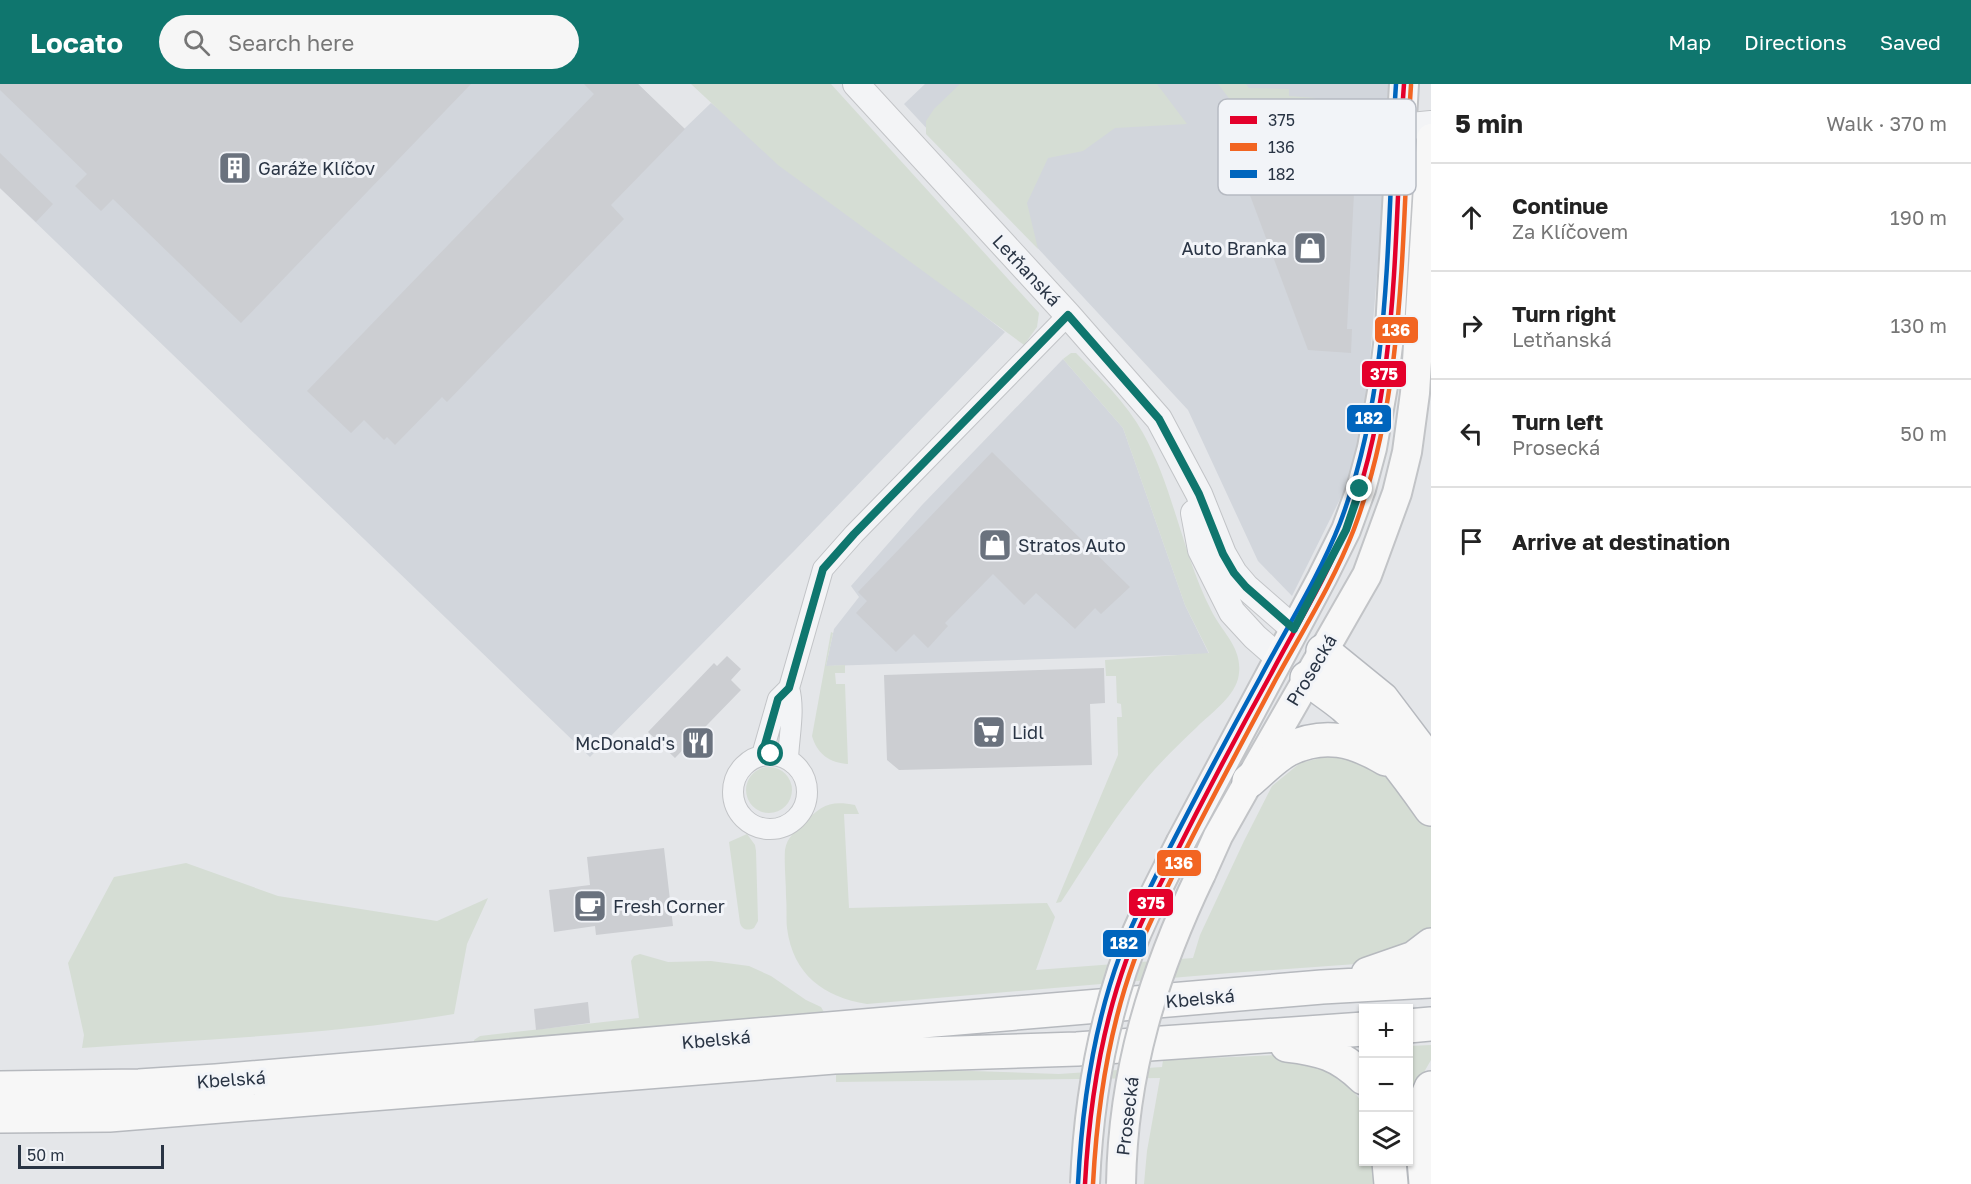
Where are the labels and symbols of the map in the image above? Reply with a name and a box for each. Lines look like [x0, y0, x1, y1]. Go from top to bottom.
legend [1218, 99, 1416, 195]
text: 375 [1268, 110, 1295, 130]
text: 136 [1268, 137, 1295, 157]
building icon: Garáže Klíčov [217, 150, 253, 186]
place label: Garáže Klíčov [258, 157, 375, 179]
text: 182 [1268, 164, 1295, 184]
street label: Letňanská [988, 230, 1066, 310]
shop icon: Auto Branka [1292, 230, 1328, 266]
place label: Auto Branka [1182, 237, 1287, 259]
line badge: 136 [1374, 316, 1419, 344]
text: 136 [1382, 320, 1410, 340]
line badge: 375 [1361, 360, 1407, 388]
text: 375 [1370, 364, 1398, 384]
line badge: 182 [1346, 404, 1392, 433]
text: 182 [1355, 408, 1383, 428]
route end [1346, 475, 1372, 501]
shop icon: Stratos Auto [977, 527, 1013, 563]
place label: Stratos Auto [1018, 534, 1126, 556]
street label: Prosecká [1281, 630, 1341, 710]
supermarket icon: Lidl [971, 714, 1007, 750]
place label: Lidl [1012, 721, 1044, 743]
restaurant icon: McDonald's [680, 725, 716, 761]
place label: McDonald's [575, 732, 675, 754]
route start [757, 740, 783, 766]
line badge: 136 [1156, 849, 1202, 877]
text: 136 [1165, 853, 1193, 873]
cafe icon: Fresh Corner [572, 888, 608, 924]
line badge: 375 [1128, 888, 1174, 917]
text: 375 [1137, 893, 1165, 913]
place label: Fresh Corner [613, 895, 725, 917]
line badge: 182 [1102, 929, 1147, 958]
text: 182 [1110, 933, 1138, 953]
street label: Kbelská [1164, 984, 1236, 1012]
street label: Kbelská [680, 1025, 752, 1053]
street label: Kbelská [196, 1066, 266, 1092]
street label: Prosecká [1111, 1075, 1143, 1157]
scale bar [18, 1142, 164, 1170]

